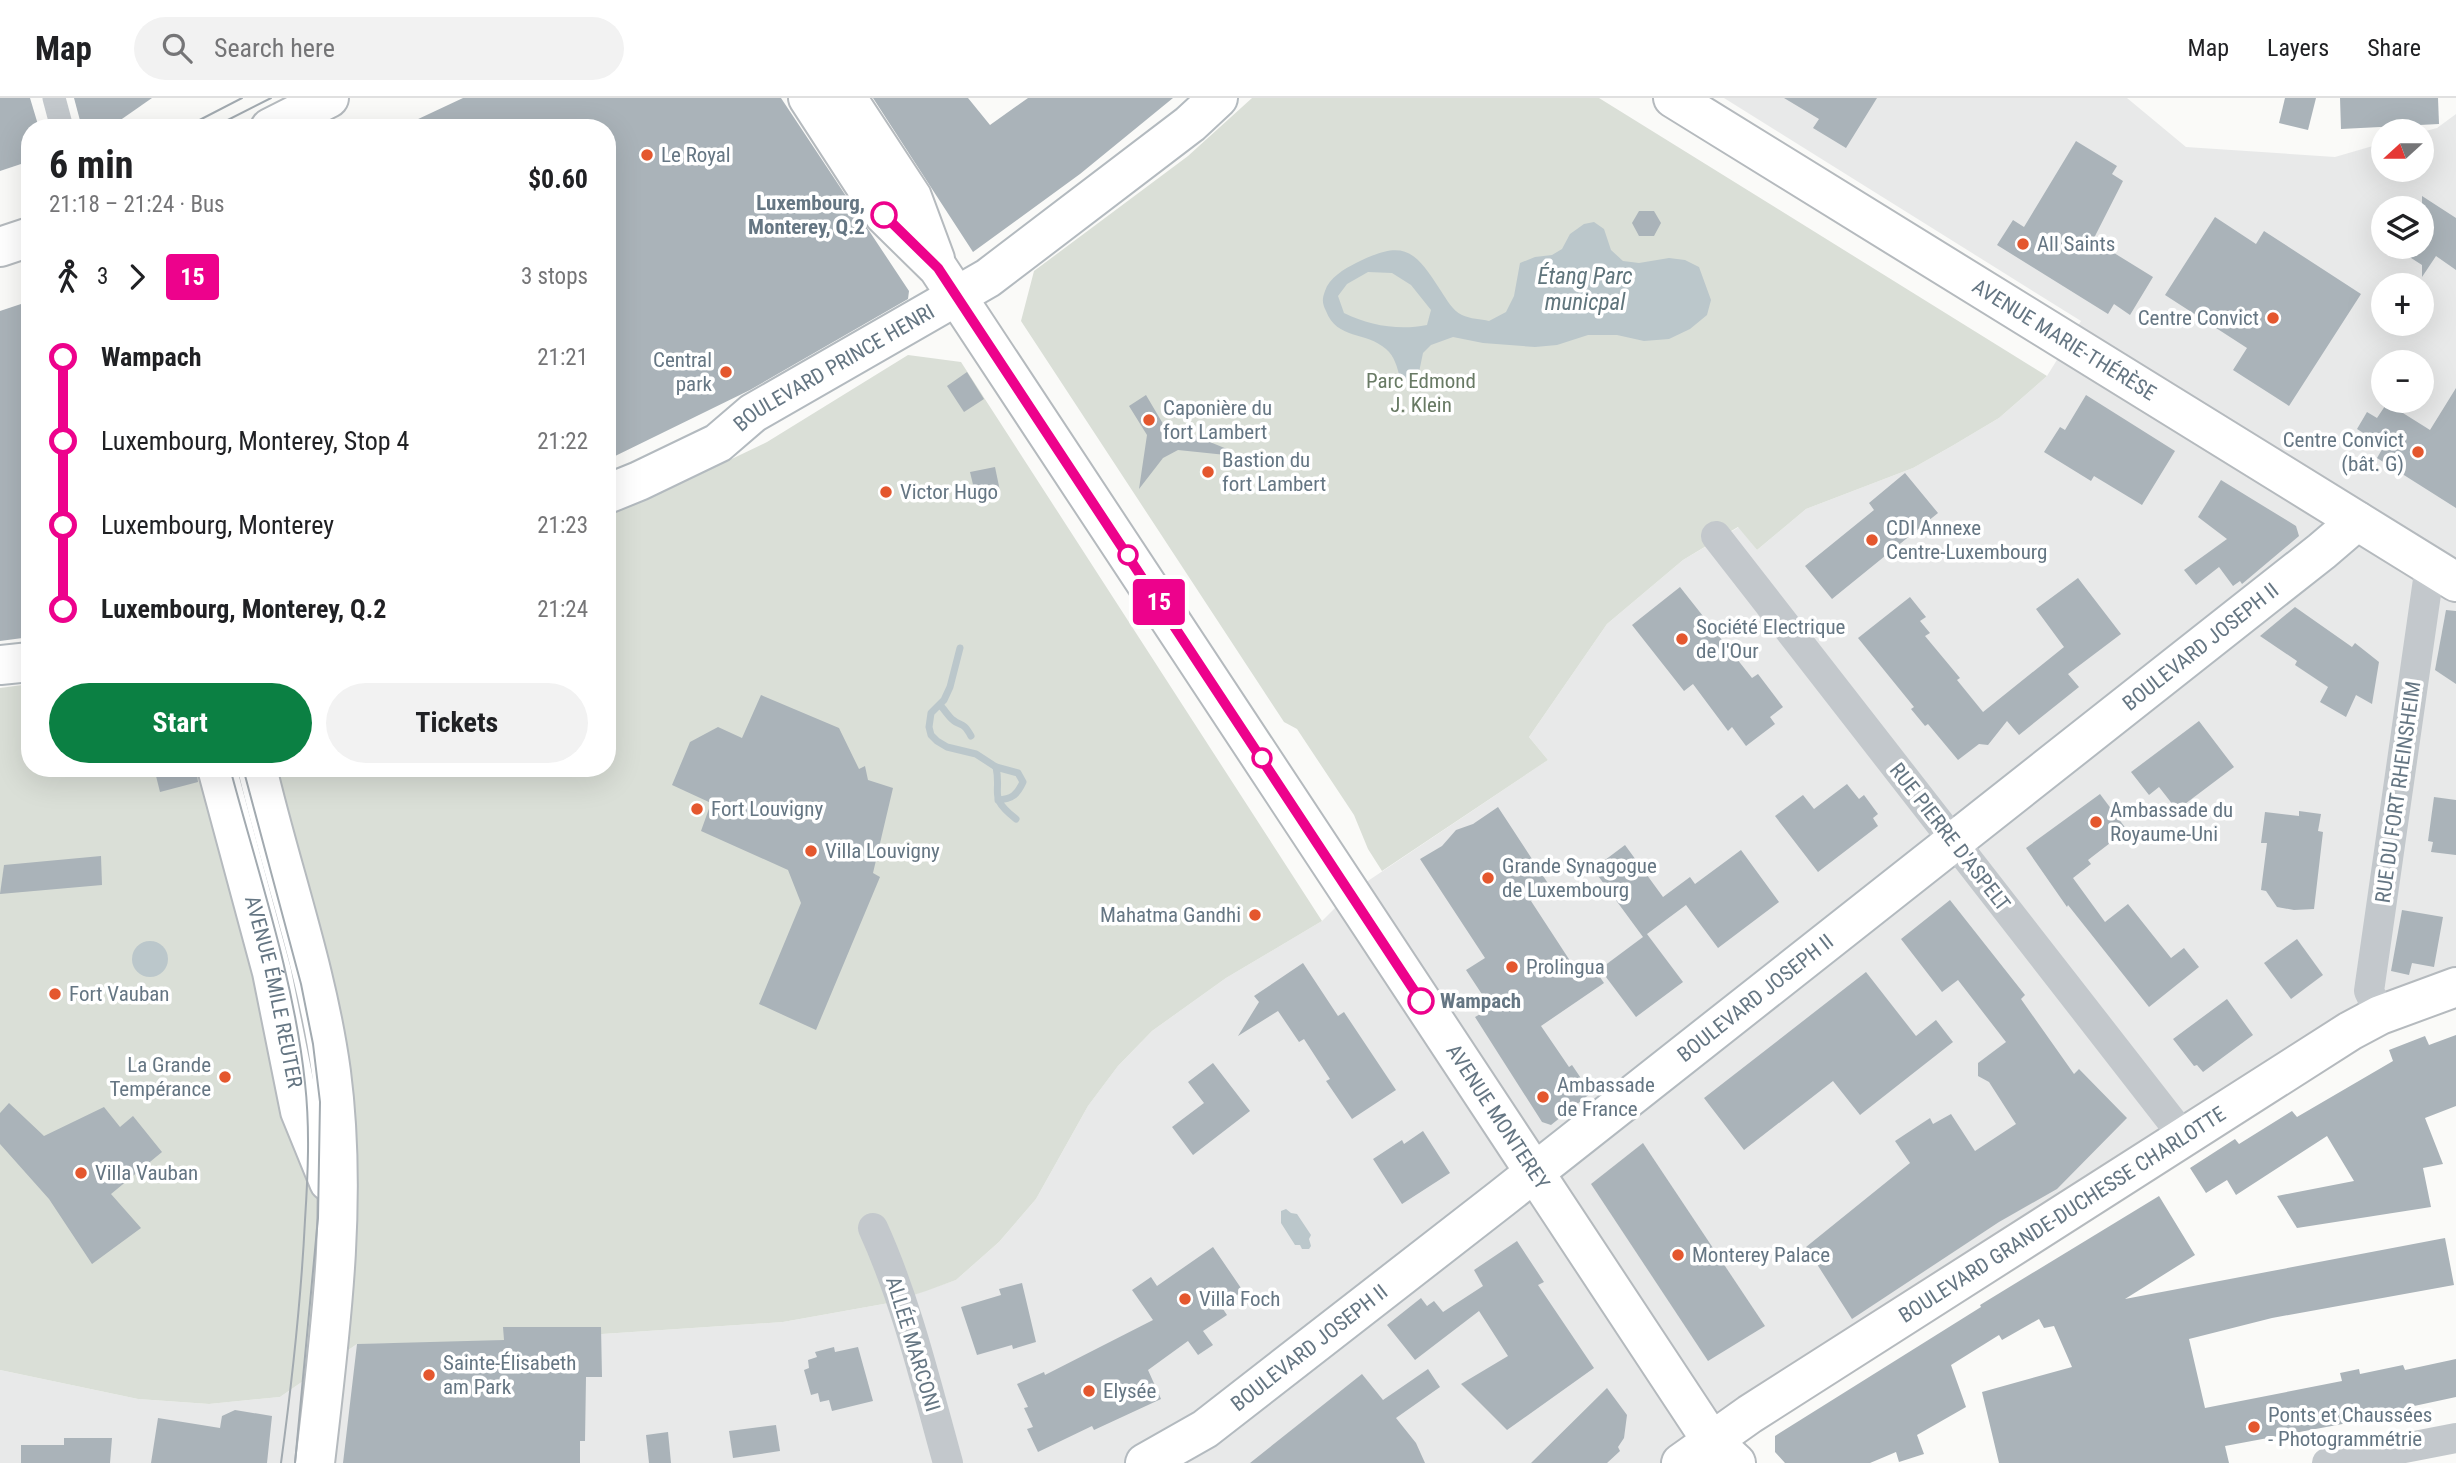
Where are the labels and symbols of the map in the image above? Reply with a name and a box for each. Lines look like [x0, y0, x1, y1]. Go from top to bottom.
north arrow [2371, 119, 2434, 182]
place label: Le Royal [661, 143, 731, 167]
marker: Le Royal [639, 147, 655, 163]
place label: Luxembourg, Monterey, Q.2 [748, 191, 865, 239]
marker: Luxembourg, Monterey, Q.2 [871, 202, 897, 228]
place label: All Saints [2037, 232, 2115, 256]
marker: All Saints [2015, 236, 2031, 252]
water label: Étang Parc municpal [1537, 262, 1633, 316]
street label: AVENUE MARIE-THÉRÈSE [1968, 274, 2160, 406]
street label: BOULEVARD PRINCE HENRI [729, 299, 938, 436]
place label: Centre Convict [2138, 306, 2259, 330]
marker: Centre Convict [2265, 310, 2281, 326]
place label: Central park [653, 348, 713, 396]
marker: Central park [718, 364, 734, 380]
park label: Parc Edmond J. Klein [1366, 369, 1476, 417]
place label: Caponière du fort Lambert [1163, 396, 1272, 444]
marker: Caponière du fort Lambert [1141, 412, 1157, 428]
place label: Centre Convict (bât. G) [2283, 428, 2404, 476]
marker: Centre Convict (bât. G) [2410, 444, 2426, 460]
place label: Bastion du fort Lambert [1222, 448, 1326, 496]
marker: Bastion du fort Lambert [1200, 464, 1216, 480]
place label: Victor Hugo [900, 480, 998, 504]
marker: Victor Hugo [878, 484, 894, 500]
place label: CDI Annexe Centre-Luxembourg [1886, 516, 2047, 564]
marker: CDI Annexe Centre-Luxembourg [1864, 532, 1880, 548]
unlabelled marker [1118, 545, 1138, 565]
street label: BOULEVARD JOSEPH II [2118, 578, 2283, 716]
line badge: 15 [1128, 579, 1190, 625]
place label: Société Electrique de l'Our [1696, 615, 1846, 663]
marker: Société Electrique de l'Our [1674, 631, 1690, 647]
street label: RUE DU FORT RHEINSHEIM [2371, 680, 2425, 904]
unlabelled marker [1252, 748, 1272, 768]
street label: RUE PIERRE D'ASPELT [1885, 758, 2015, 916]
place label: Fort Louvigny [711, 797, 823, 821]
place label: Ambassade du Royaume-Uni [2110, 798, 2233, 846]
marker: Fort Louvigny [689, 801, 705, 817]
marker: Ambassade du Royaume-Uni [2088, 814, 2104, 830]
place label: Villa Louvigny [825, 839, 940, 863]
marker: Villa Louvigny [803, 843, 819, 859]
place label: Grande Synagogue de Luxembourg [1502, 854, 1657, 902]
marker: Grande Synagogue de Luxembourg [1480, 870, 1496, 886]
street label: AVENUE ÉMILE REUTER [240, 893, 307, 1090]
place label: Mahatma Gandhi [1100, 903, 1241, 927]
marker: Mahatma Gandhi [1247, 907, 1263, 923]
street label: BOULEVARD JOSEPH II [1673, 929, 1838, 1067]
place label: Prolingua [1526, 955, 1605, 979]
marker: Prolingua [1504, 959, 1520, 975]
place label: Fort Vauban [69, 982, 169, 1006]
marker: Fort Vauban [47, 986, 63, 1002]
marker: Wampach [1408, 988, 1434, 1014]
place label: Wampach [1440, 989, 1521, 1013]
street label: AVENUE MONTEREY [1441, 1040, 1554, 1194]
place label: La Grande Tempérance [109, 1053, 211, 1101]
marker: La Grande Tempérance [217, 1069, 233, 1085]
place label: Ambassade de France [1557, 1073, 1655, 1121]
marker: Ambassade de France [1535, 1089, 1551, 1105]
street label: BOULEVARD GRANDE-DUCHESSE CHARLOTTE [1894, 1102, 2230, 1328]
place label: Villa Vauban [95, 1161, 198, 1185]
marker: Villa Vauban [73, 1165, 89, 1181]
place label: Monterey Palace [1692, 1243, 1830, 1267]
marker: Monterey Palace [1670, 1247, 1686, 1263]
street label: ALLÉE MARCONI [881, 1274, 945, 1414]
street label: BOULEVARD JOSEPH II [1226, 1280, 1392, 1416]
place label: Villa Foch [1199, 1287, 1280, 1311]
marker: Villa Foch [1177, 1291, 1193, 1307]
place label: Sainte-Élisabeth am Park [443, 1351, 576, 1399]
marker: Sainte-Élisabeth am Park [421, 1367, 437, 1383]
place label: Elysée [1103, 1379, 1156, 1403]
marker: Elysée [1081, 1383, 1097, 1399]
place label: Ponts et Chaussées - Photogrammétrie [2268, 1403, 2432, 1451]
marker: Ponts et Chaussées - Photogrammétrie [2246, 1419, 2262, 1435]

